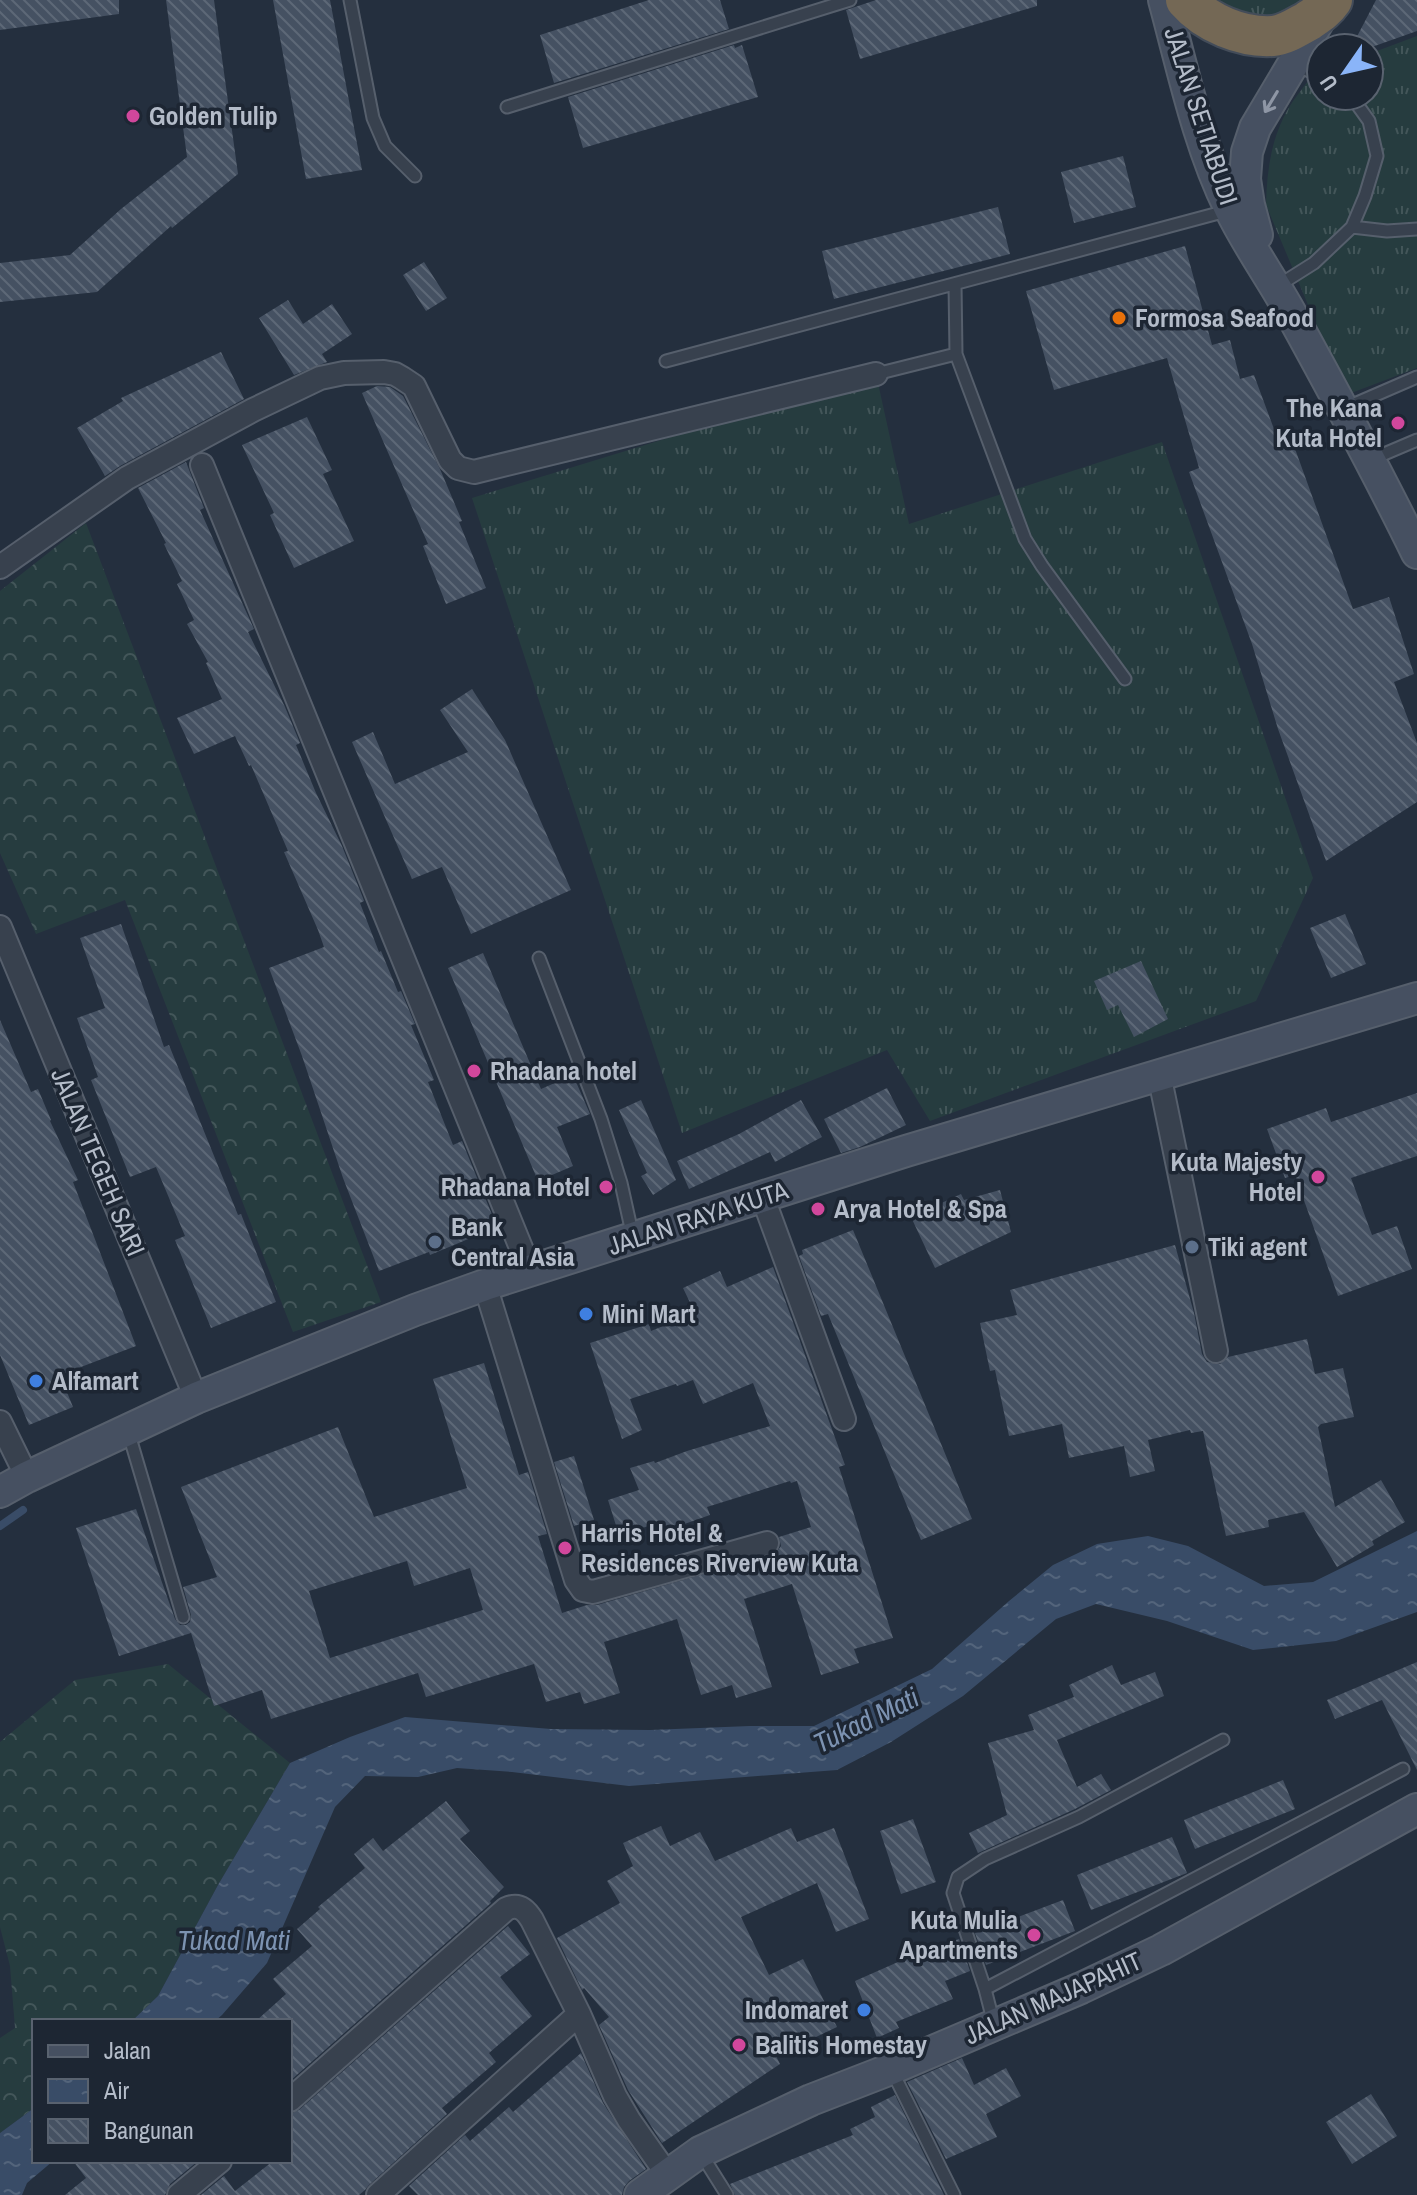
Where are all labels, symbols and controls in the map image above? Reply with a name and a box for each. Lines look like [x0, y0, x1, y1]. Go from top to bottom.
street label: JALAN SETIABUDI [1156, 23, 1247, 209]
north arrow [1305, 32, 1385, 112]
text: U [1312, 69, 1344, 97]
one-way arrow [1263, 90, 1279, 113]
place label: Golden Tulip [149, 98, 278, 133]
marker: Golden Tulip [124, 107, 142, 125]
place label: Formosa Seafood [1135, 300, 1314, 335]
marker: Formosa Seafood [1110, 309, 1128, 327]
place label: The Kana Kuta Hotel [1275, 390, 1382, 455]
marker: The Kana Kuta Hotel [1389, 414, 1407, 432]
place label: Rhadana hotel [490, 1053, 637, 1088]
street label: JALAN TEGEH SARI [43, 1062, 154, 1261]
marker: Rhadana hotel [465, 1062, 483, 1080]
place label: Kuta Majesty Hotel [1170, 1144, 1302, 1209]
marker: Kuta Majesty Hotel [1309, 1168, 1327, 1186]
place label: Rhadana Hotel [441, 1169, 590, 1204]
street label: JALAN RAYA KUTA [603, 1172, 793, 1263]
marker: Rhadana Hotel [597, 1178, 615, 1196]
place label: Arya Hotel & Spa [834, 1191, 1007, 1226]
marker: Arya Hotel & Spa [809, 1200, 827, 1218]
place label: Bank Central Asia [451, 1209, 575, 1274]
place label: Tiki agent [1208, 1229, 1307, 1264]
marker: Bank Central Asia [426, 1233, 444, 1251]
marker: Tiki agent [1183, 1238, 1201, 1256]
place label: Mini Mart [602, 1296, 696, 1331]
marker: Mini Mart [577, 1305, 595, 1323]
place label: Alfamart [52, 1363, 138, 1398]
marker: Alfamart [27, 1372, 45, 1390]
place label: Harris Hotel & Residences Riverview Kuta [581, 1515, 858, 1580]
marker: Harris Hotel & Residences Riverview Kuta [556, 1539, 574, 1557]
water label: Tukad Mati [807, 1678, 926, 1762]
place label: Kuta Mulia Apartments [900, 1902, 1018, 1967]
water label: Tukad Mati [178, 1921, 291, 1959]
marker: Kuta Mulia Apartments [1025, 1926, 1043, 1944]
street label: JALAN MAJAPAHIT [959, 1943, 1147, 2052]
place label: Indomaret [745, 1992, 848, 2027]
marker: Indomaret [855, 2001, 873, 2019]
legend [32, 2019, 292, 2163]
place label: Balitis Homestay [755, 2027, 927, 2062]
text: Jalan [104, 2034, 151, 2066]
marker: Balitis Homestay [730, 2036, 748, 2054]
text: Air [103, 2074, 130, 2106]
text: Bangunan [104, 2114, 194, 2146]

